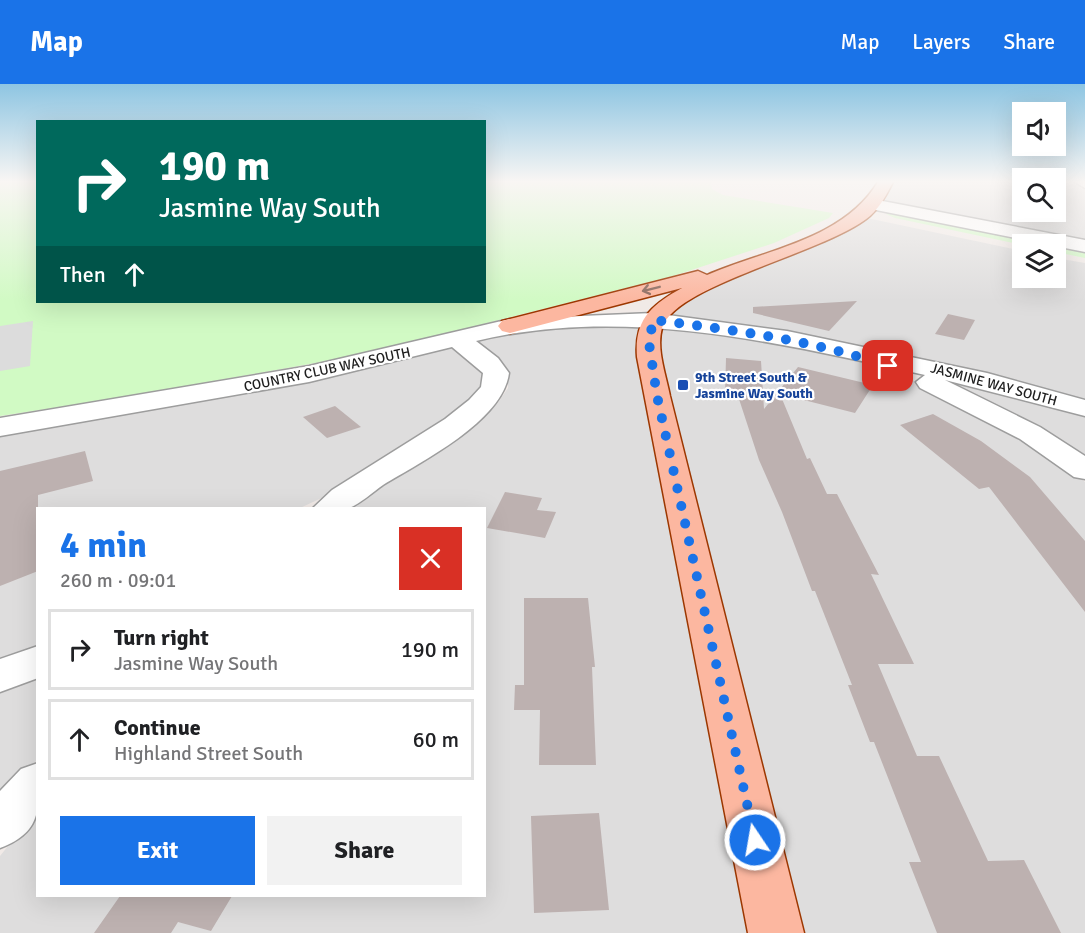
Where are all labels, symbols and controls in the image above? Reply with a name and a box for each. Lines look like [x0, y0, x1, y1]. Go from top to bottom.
text: Map [30, 25, 83, 59]
text: Map [841, 29, 879, 55]
text: Layers [912, 29, 970, 55]
text: Share [1003, 29, 1055, 55]
map controls [1012, 102, 1066, 288]
button: sound [1012, 102, 1066, 156]
text: 190 m [159, 141, 270, 192]
icon: right [60, 144, 138, 222]
button: search [1012, 168, 1066, 222]
text: Jasmine Way South [159, 192, 381, 225]
button: layers [1012, 234, 1066, 288]
icon: ahead [118, 258, 151, 291]
text: Then [60, 261, 106, 288]
one-way arrow [642, 283, 661, 295]
pin [862, 340, 913, 391]
street label: COUNTRY CLUB WAY SOUTH [242, 344, 412, 395]
icon: arrive [871, 349, 904, 382]
street label: JASMINE WAY SOUTH [929, 359, 1059, 410]
place label: 9th Street South & Jasmine Way South [695, 369, 813, 402]
marker: 9th Street South & Jasmine Way South [676, 378, 690, 392]
text: 4 min [60, 523, 147, 568]
button: close [399, 527, 462, 590]
text: 260 m · 09:01 [60, 568, 176, 593]
text: Turn right [114, 624, 209, 651]
icon: right [63, 633, 96, 666]
text: 190 m [401, 636, 459, 663]
text: Jasmine Way South [114, 651, 278, 676]
text: Continue [114, 714, 201, 741]
icon: ahead [63, 723, 96, 756]
text: 60 m [413, 726, 459, 753]
text: Highland Street South [114, 741, 303, 766]
position arrow [723, 808, 787, 872]
button: Exit [60, 816, 255, 885]
button: Share [267, 816, 462, 885]

